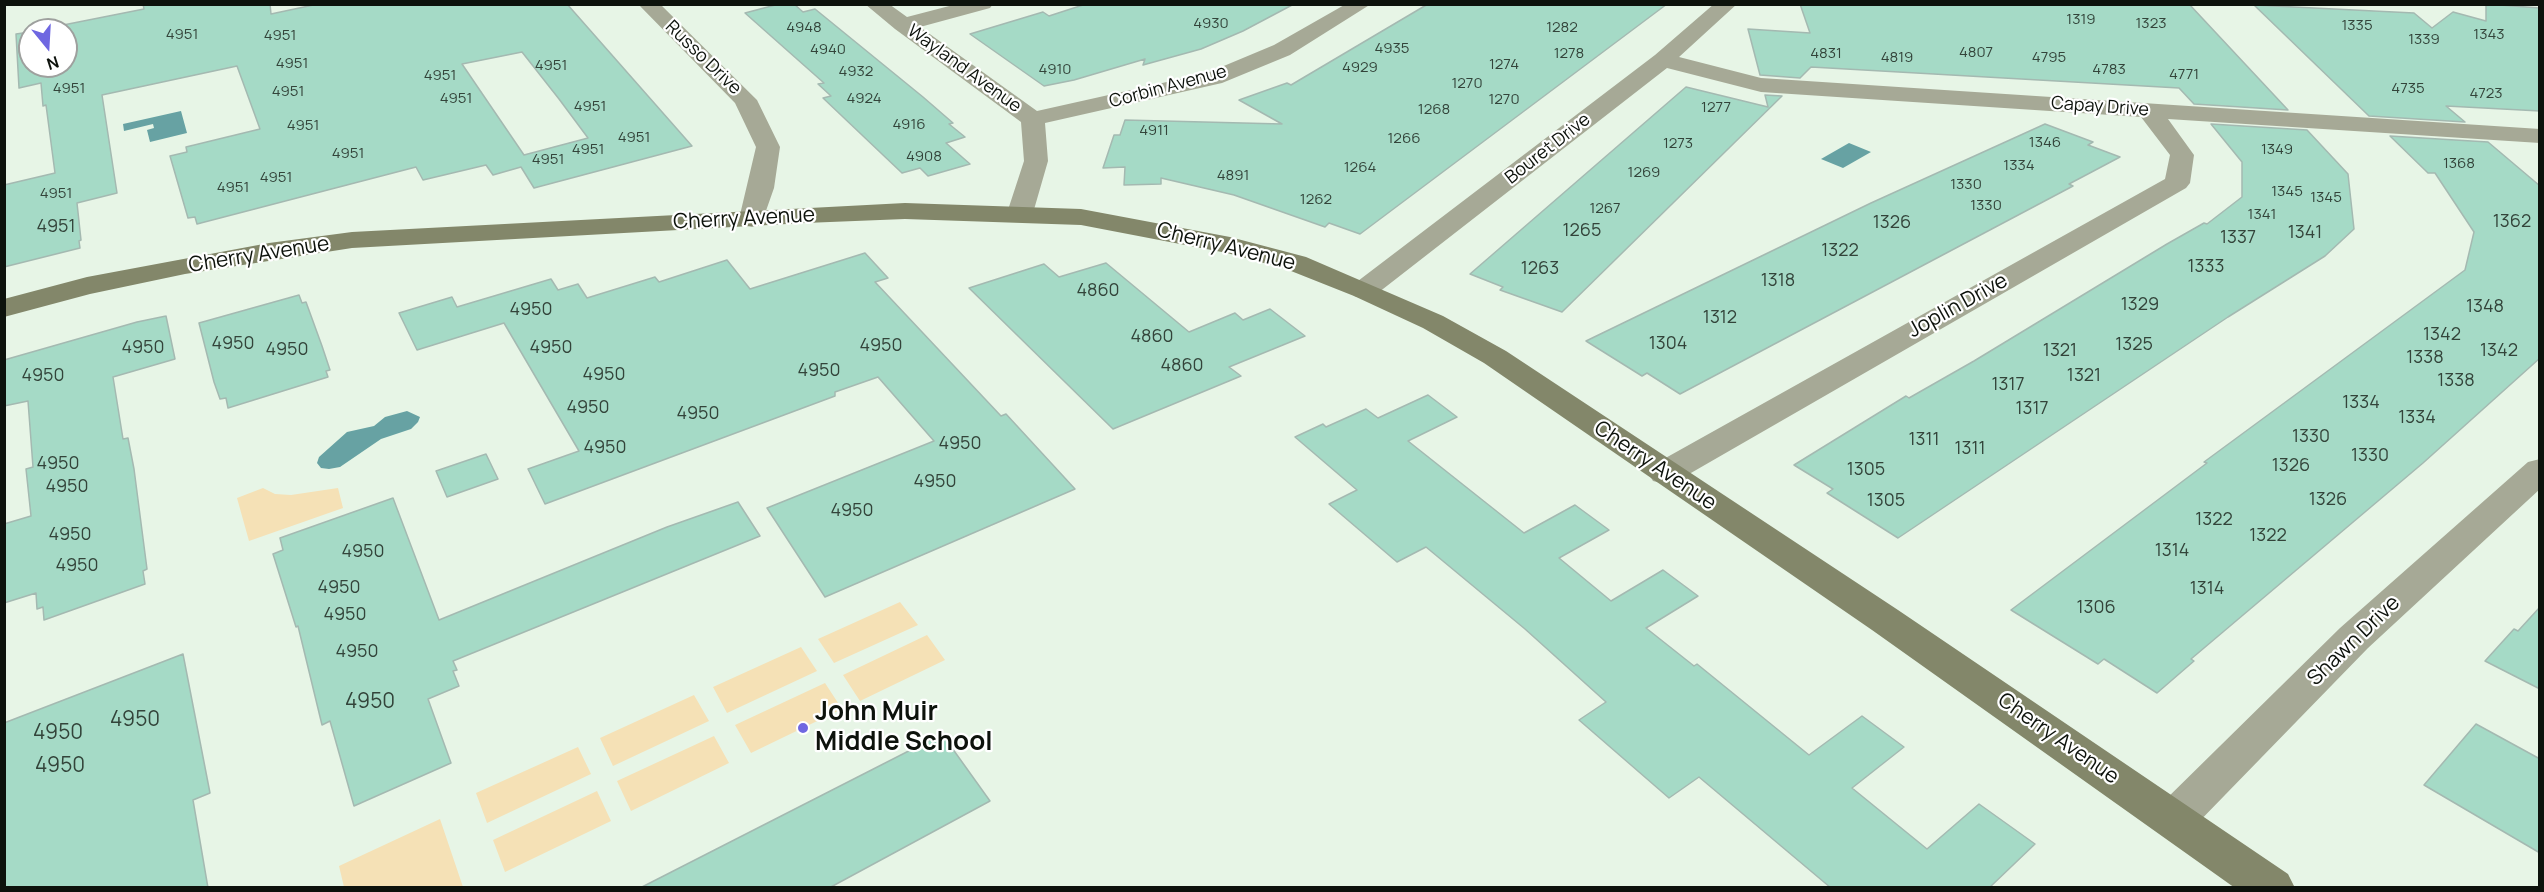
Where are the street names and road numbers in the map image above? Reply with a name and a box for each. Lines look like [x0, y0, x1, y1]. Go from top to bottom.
street label: Russo Drive [661, 16, 745, 100]
street label: Wayland Avenue [903, 20, 1025, 118]
street label: Corbin Avenue [1107, 61, 1229, 113]
street label: Capay Drive [2050, 93, 2150, 121]
street label: Bouret Drive [1501, 109, 1595, 189]
street label: Cherry Avenue [672, 203, 816, 235]
street label: Cherry Avenue [1154, 218, 1298, 276]
street label: Cherry Avenue [187, 231, 331, 279]
street label: Joplin Drive [1904, 268, 2012, 344]
street label: Cherry Avenue [1589, 416, 1721, 516]
street label: Shawn Drive [2303, 591, 2405, 691]
street label: Cherry Avenue [1993, 688, 2123, 790]

